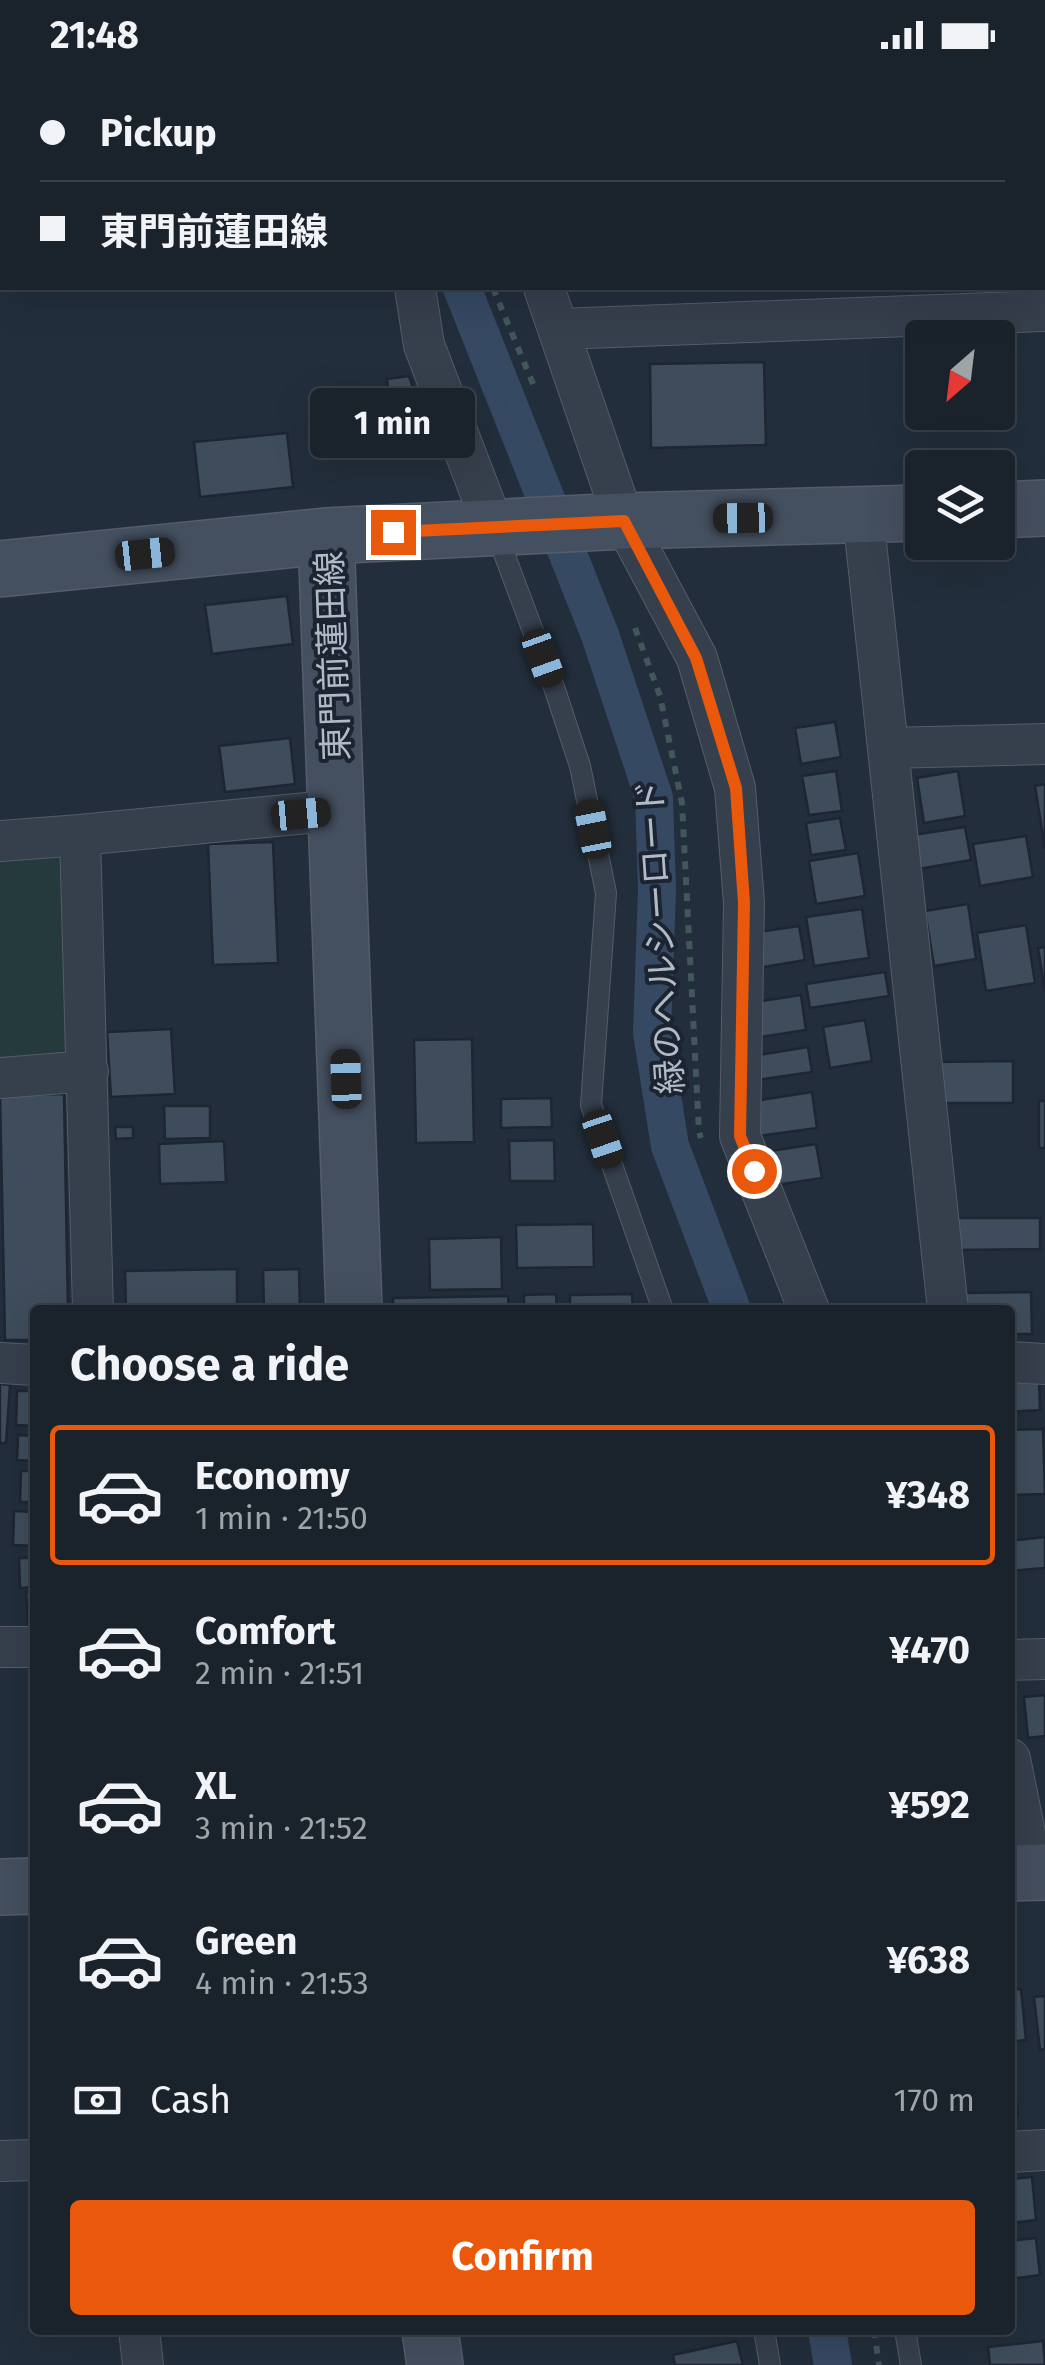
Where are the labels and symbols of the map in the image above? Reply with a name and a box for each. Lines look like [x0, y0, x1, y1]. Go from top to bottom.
north arrow [905, 320, 1015, 430]
callout: 1 min [310, 387, 476, 457]
car [713, 502, 773, 534]
route end [371, 510, 416, 555]
car [114, 536, 176, 572]
street label: 東門前蓮田線 [308, 550, 358, 762]
car [519, 625, 567, 691]
street label: 緑のヘルシーロード [628, 778, 692, 1096]
car [270, 796, 332, 832]
car [573, 797, 613, 861]
car [330, 1048, 362, 1110]
car [579, 1106, 627, 1172]
route start [732, 1149, 777, 1194]

